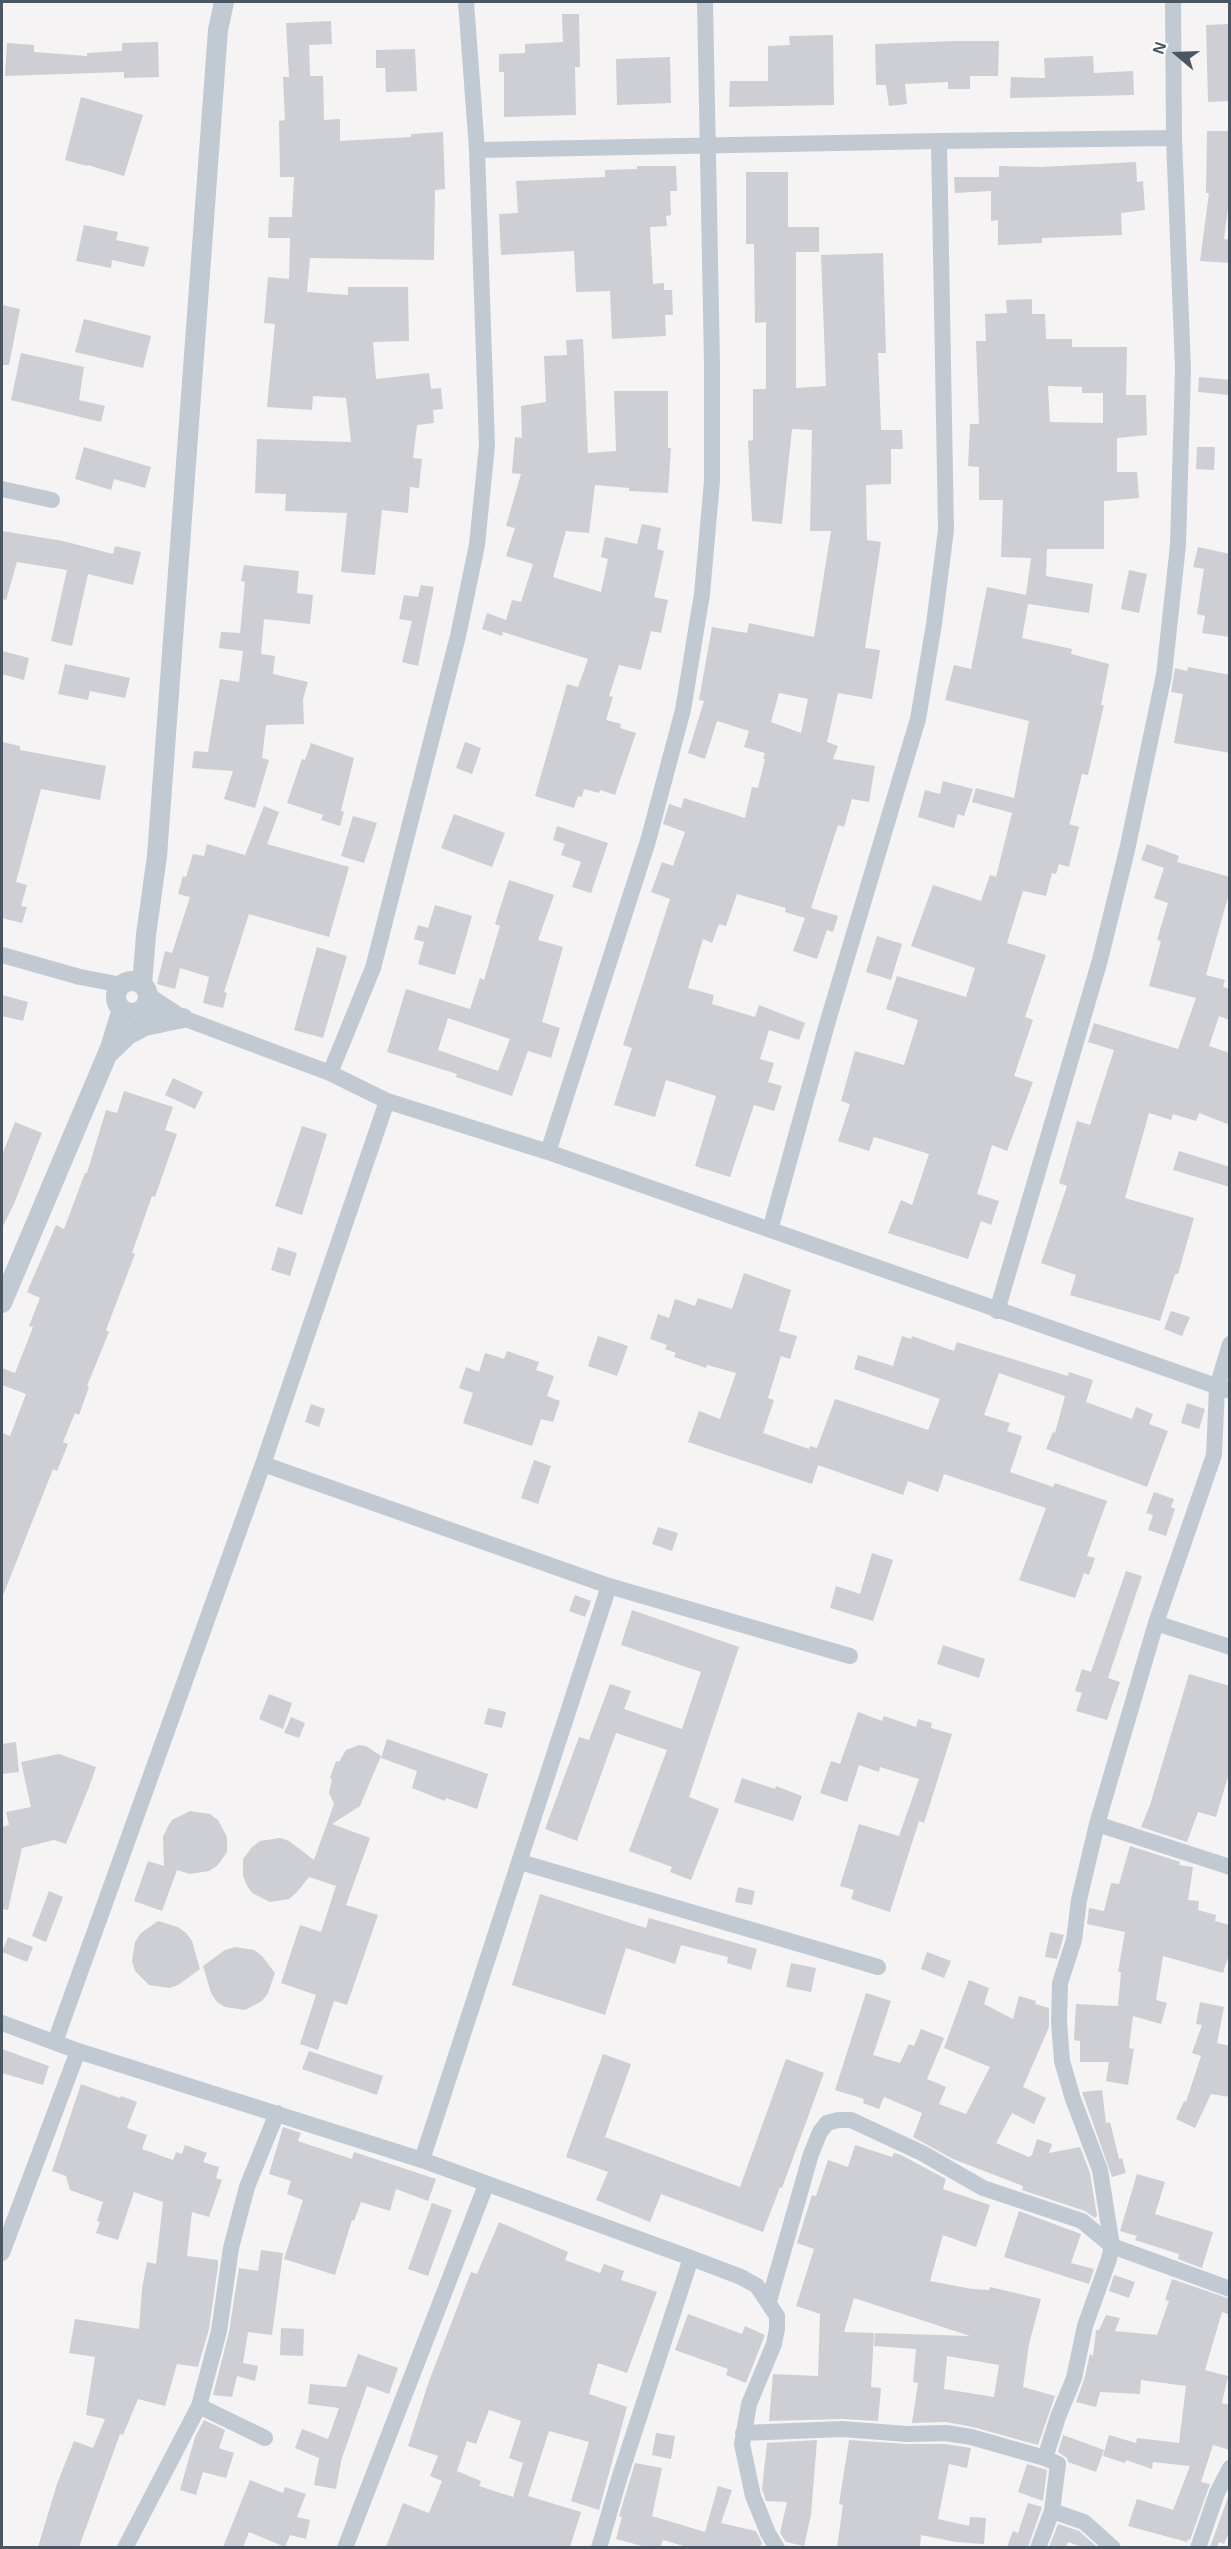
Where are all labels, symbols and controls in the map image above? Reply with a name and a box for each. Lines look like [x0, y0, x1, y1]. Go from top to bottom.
north arrow [1147, 24, 1207, 84]
text: N [1150, 40, 1169, 56]

